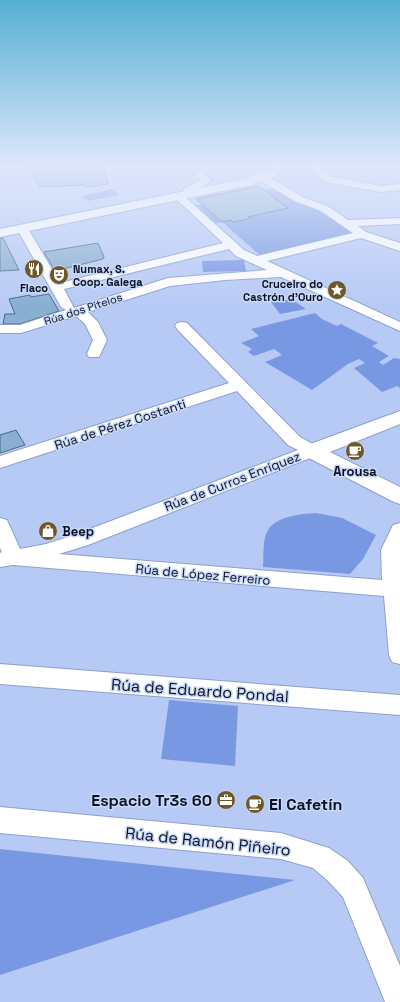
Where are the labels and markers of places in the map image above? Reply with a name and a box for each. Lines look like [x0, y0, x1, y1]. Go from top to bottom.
restaurant icon: Flaco [23, 258, 45, 280]
place label: Numax, S. Coop. Galega [73, 262, 143, 289]
theatre icon: Numax, S. Coop. Galega [48, 264, 70, 286]
place label: Cruceiro do Castrón d'Ouro [243, 277, 323, 304]
place icon: Cruceiro do Castrón d'Ouro [326, 279, 348, 301]
place label: Flaco [20, 281, 48, 295]
cafe icon: Arousa [344, 440, 366, 462]
place label: Arousa [333, 463, 377, 480]
shop icon: Beep [37, 520, 59, 542]
place label: Beep [62, 523, 94, 540]
office icon: Espacio Tr3s 60 [215, 789, 237, 811]
place label: Espacio Tr3s 60 [91, 790, 212, 811]
cafe icon: El Cafetín [244, 793, 266, 815]
place label: El Cafetín [269, 794, 342, 815]

